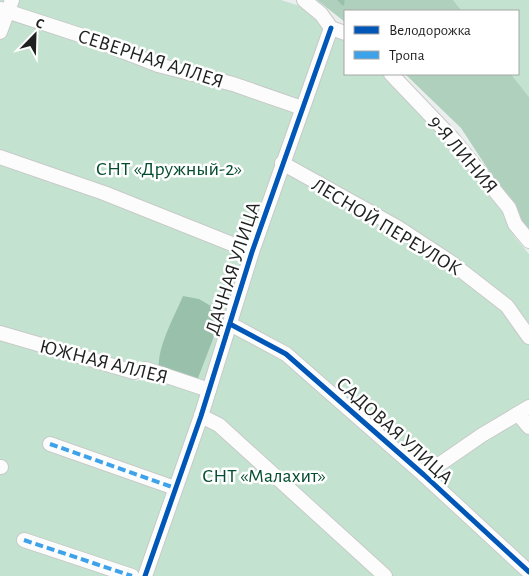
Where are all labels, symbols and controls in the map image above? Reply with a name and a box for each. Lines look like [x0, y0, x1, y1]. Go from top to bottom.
north arrow [10, 10, 60, 60]
legend [344, 10, 519, 75]
text: С [33, 16, 46, 32]
text: Велодорожка [389, 23, 471, 38]
street label: СЕВЕРНАЯ АЛЛЕЯ [75, 26, 226, 92]
text: Тропа [389, 48, 425, 63]
street label: 9-Я ЛИНИЯ [425, 112, 501, 197]
park label: СНТ «Дружный-2» [96, 159, 242, 179]
street label: ЛЕСНОЙ ПЕРЕУЛОК [308, 174, 465, 279]
street label: ДАЧНАЯ УЛИЦА [202, 199, 264, 337]
street label: ЮЖНАЯ АЛЛЕЯ [37, 336, 170, 388]
street label: САДОВАЯ УЛИЦА [332, 373, 457, 488]
park label: СНТ «Малахит» [202, 466, 326, 486]

